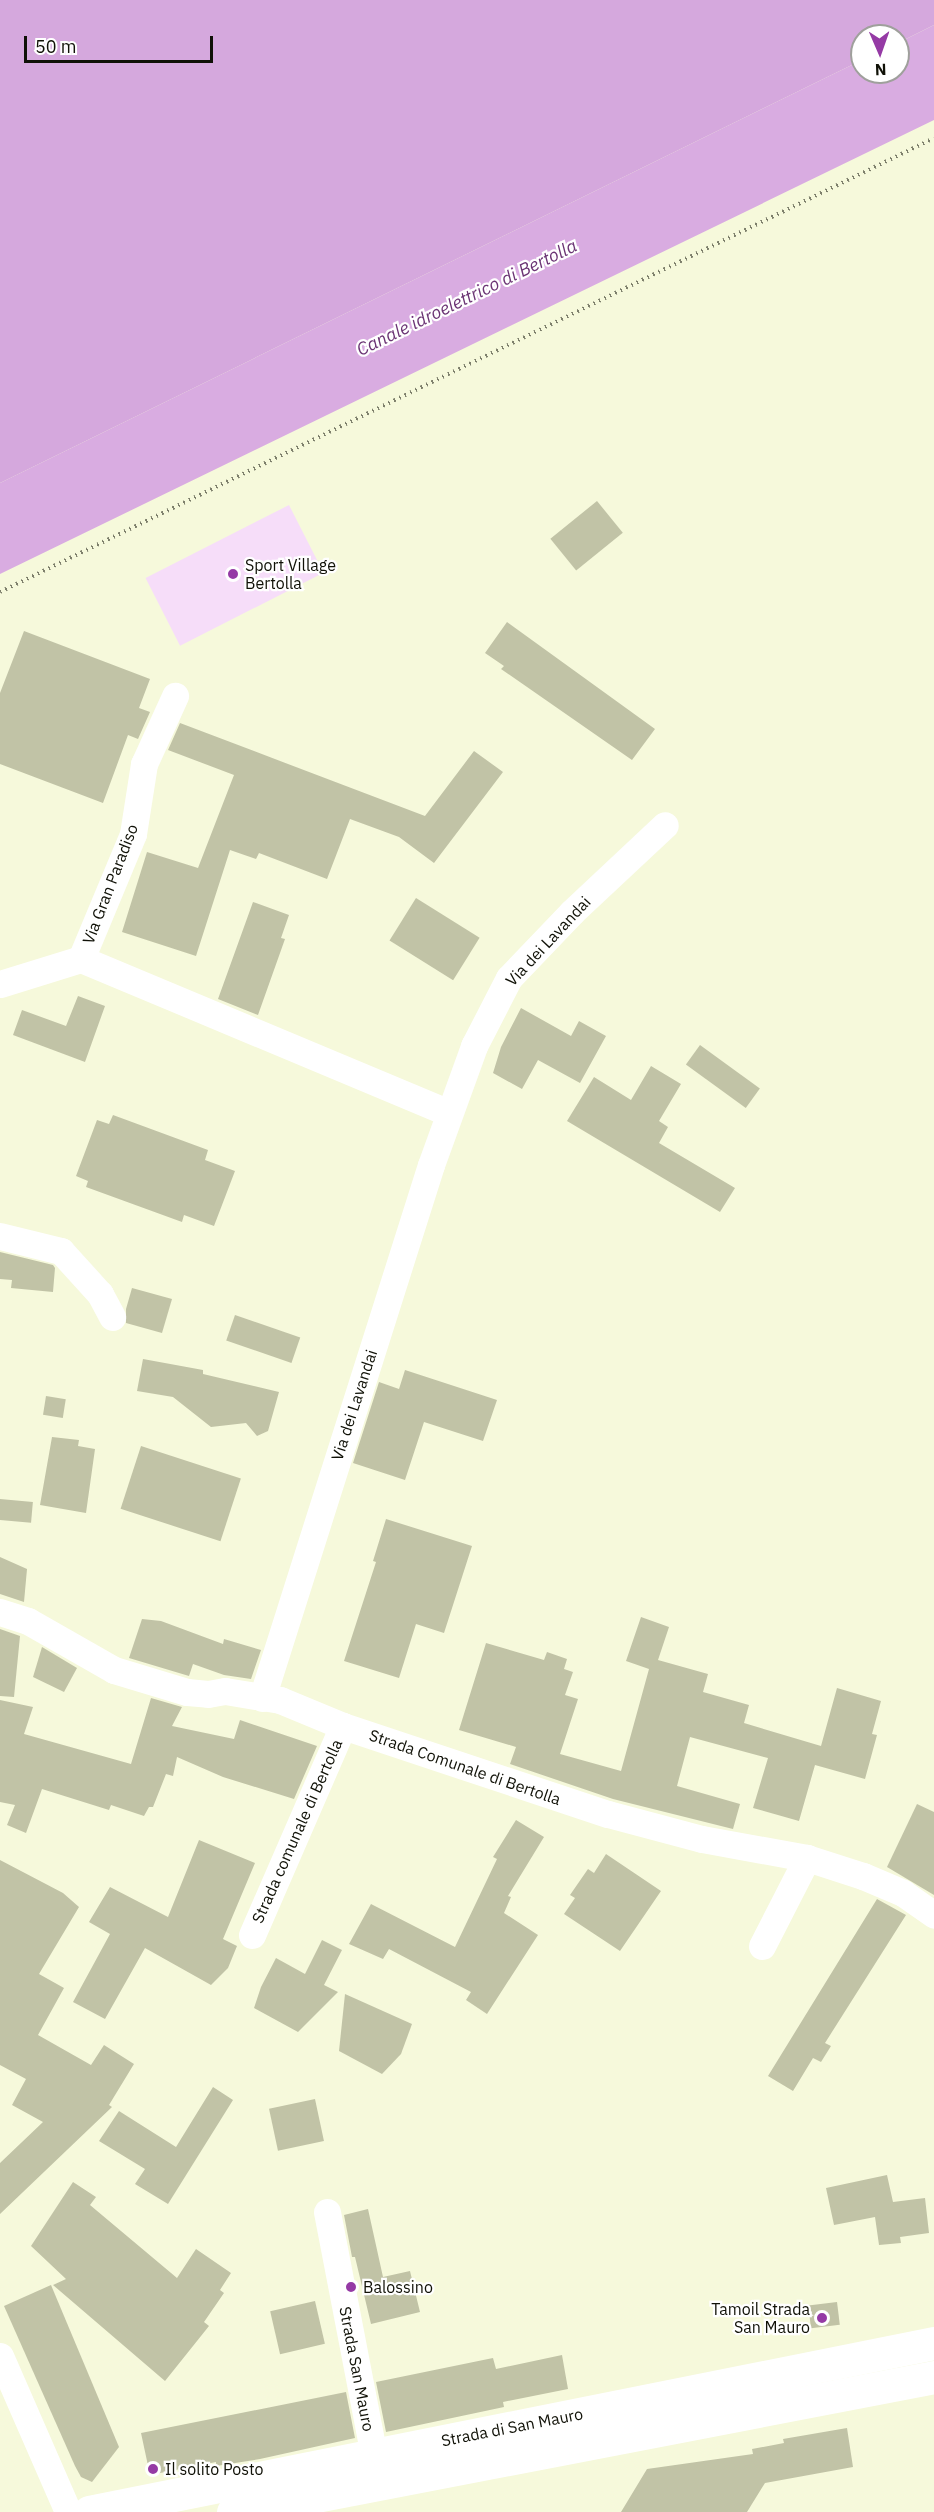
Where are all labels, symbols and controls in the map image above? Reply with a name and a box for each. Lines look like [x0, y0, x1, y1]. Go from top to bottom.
scale bar [27, 24, 216, 62]
north arrow [850, 24, 910, 84]
text: 50 m [35, 35, 77, 58]
text: N [874, 60, 887, 80]
water label: Canale idroelettrico di Bertolla [353, 235, 581, 361]
place label: Sport Village Bertolla [245, 555, 336, 593]
marker: Sport Village Bertolla [226, 567, 240, 581]
street label: Via Gran Paradiso [78, 821, 142, 947]
street label: Via dei Lavandai [502, 892, 594, 990]
street label: Via dei Lavandai [327, 1347, 381, 1463]
street label: Strada Comunale di Bertolla [367, 1725, 563, 1809]
street label: Strada comunale di Bertolla [248, 1736, 346, 1926]
place label: Balossino [363, 2277, 433, 2297]
marker: Balossino [344, 2280, 358, 2294]
place label: Tamoil Strada San Mauro [711, 2299, 810, 2337]
street label: Strada San Mauro [335, 2305, 379, 2433]
marker: Tamoil Strada San Mauro [815, 2311, 829, 2325]
street label: Strada di San Mauro [439, 2404, 585, 2450]
place label: Il solito Posto [165, 2459, 263, 2479]
marker: Il solito Posto [146, 2462, 160, 2476]

